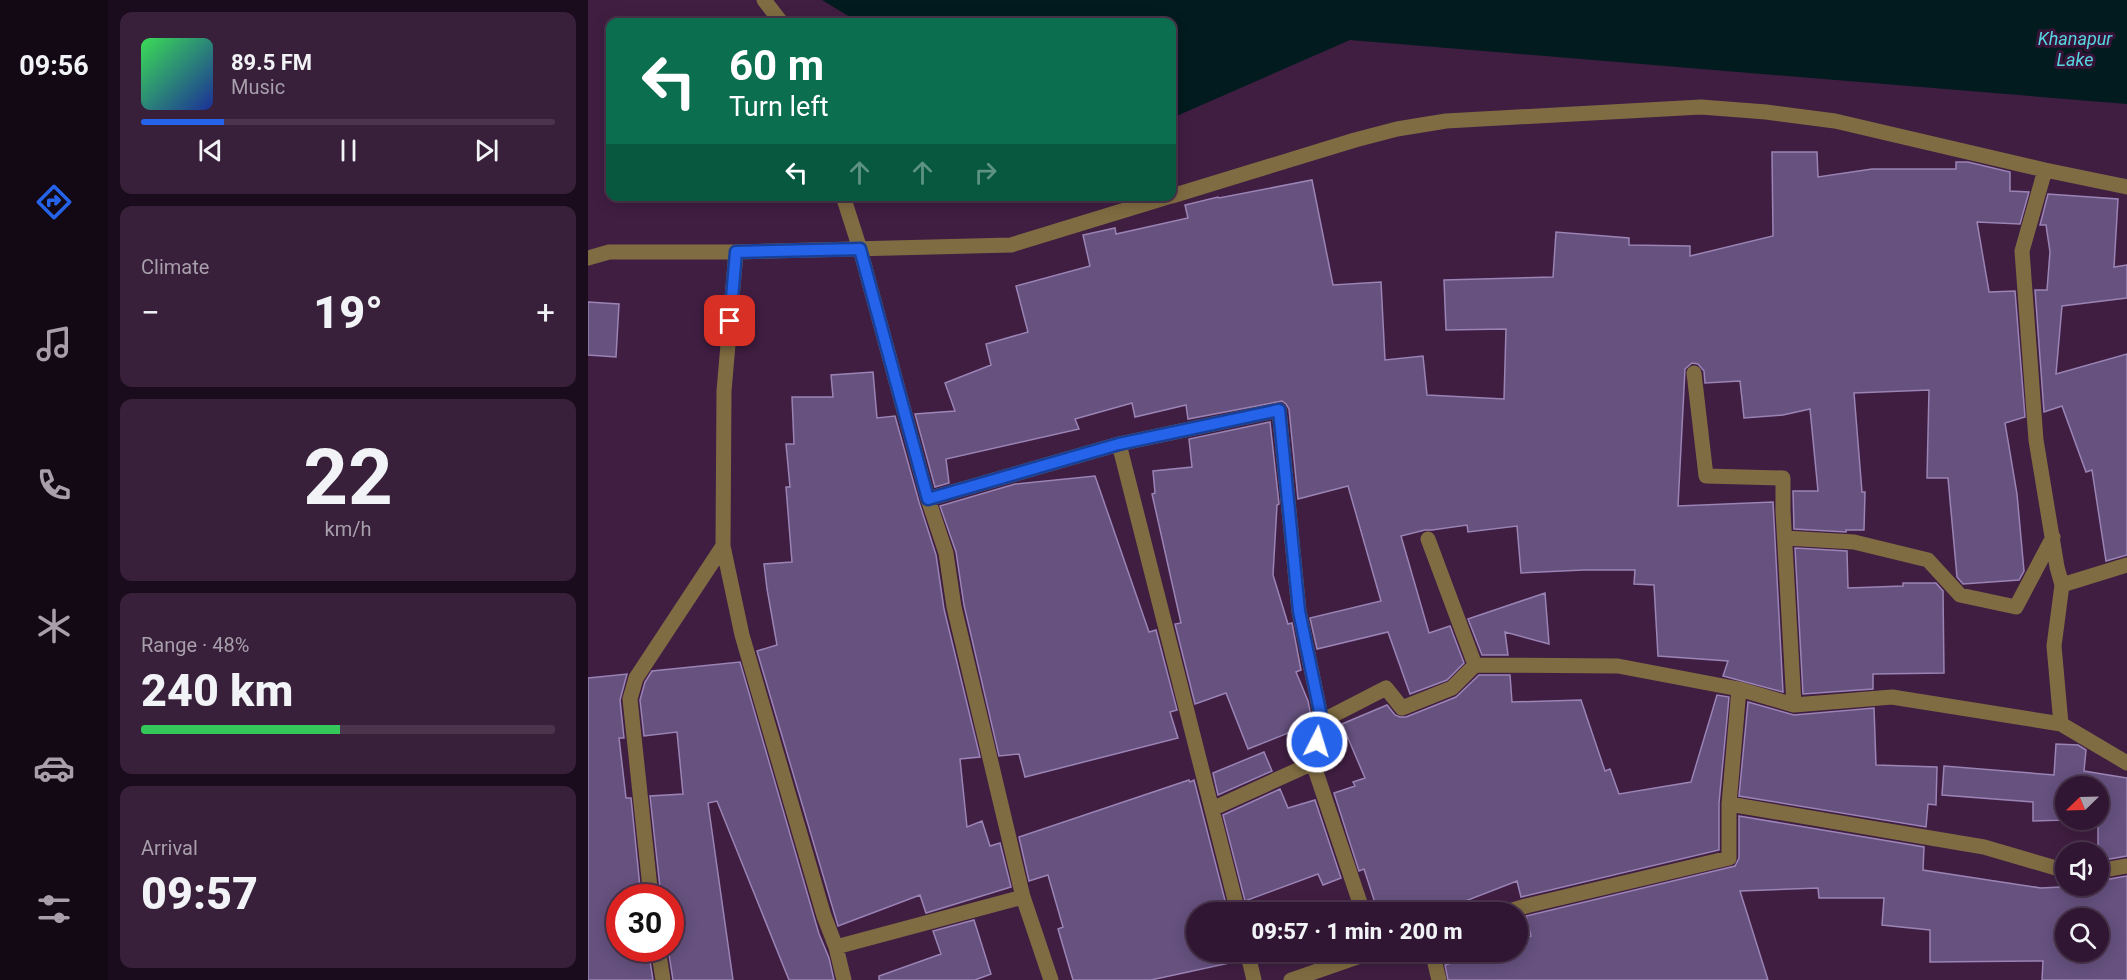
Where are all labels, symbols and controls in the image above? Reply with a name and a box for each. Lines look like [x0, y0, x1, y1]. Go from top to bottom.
water label: Khanapur Lake [2038, 28, 2113, 70]
text: 60 m [729, 41, 824, 90]
icon: left [630, 42, 708, 120]
text: 09:56 [19, 50, 89, 82]
text: 89.5 FM [231, 50, 312, 75]
text: Music [231, 75, 285, 99]
text: Turn left [729, 91, 829, 123]
icon: previous [194, 134, 227, 167]
icon: pause [332, 134, 365, 167]
icon: next [470, 134, 503, 167]
icon: left [780, 156, 813, 189]
icon: ahead [843, 156, 876, 189]
icon: ahead [906, 156, 939, 189]
icon: right [969, 156, 1002, 189]
icon: directions [33, 181, 75, 223]
text: Climate [141, 255, 209, 279]
text: 19° [313, 286, 383, 339]
text: − [141, 293, 160, 332]
text: + [536, 293, 555, 332]
pin [704, 295, 755, 346]
icon: arrive [713, 304, 746, 337]
icon: music [33, 323, 75, 365]
text: 22 [303, 432, 393, 523]
icon: phone [33, 464, 75, 506]
text: km/h [325, 517, 371, 541]
icon: climate [33, 605, 75, 647]
text: Range · 48% [141, 633, 249, 657]
text: 240 km [141, 664, 293, 717]
position arrow [1285, 710, 1349, 774]
icon: car [33, 747, 75, 789]
north arrow [2055, 776, 2109, 830]
map controls [2055, 776, 2109, 962]
text: Arrival [141, 836, 198, 860]
button: sound [2055, 842, 2109, 896]
text: 09:57 [141, 867, 258, 920]
speed limit sign: 30 [606, 884, 684, 962]
icon: filters [33, 888, 75, 930]
button: search [2055, 908, 2109, 962]
text: 09:57 · 1 min · 200 m [1252, 919, 1462, 944]

